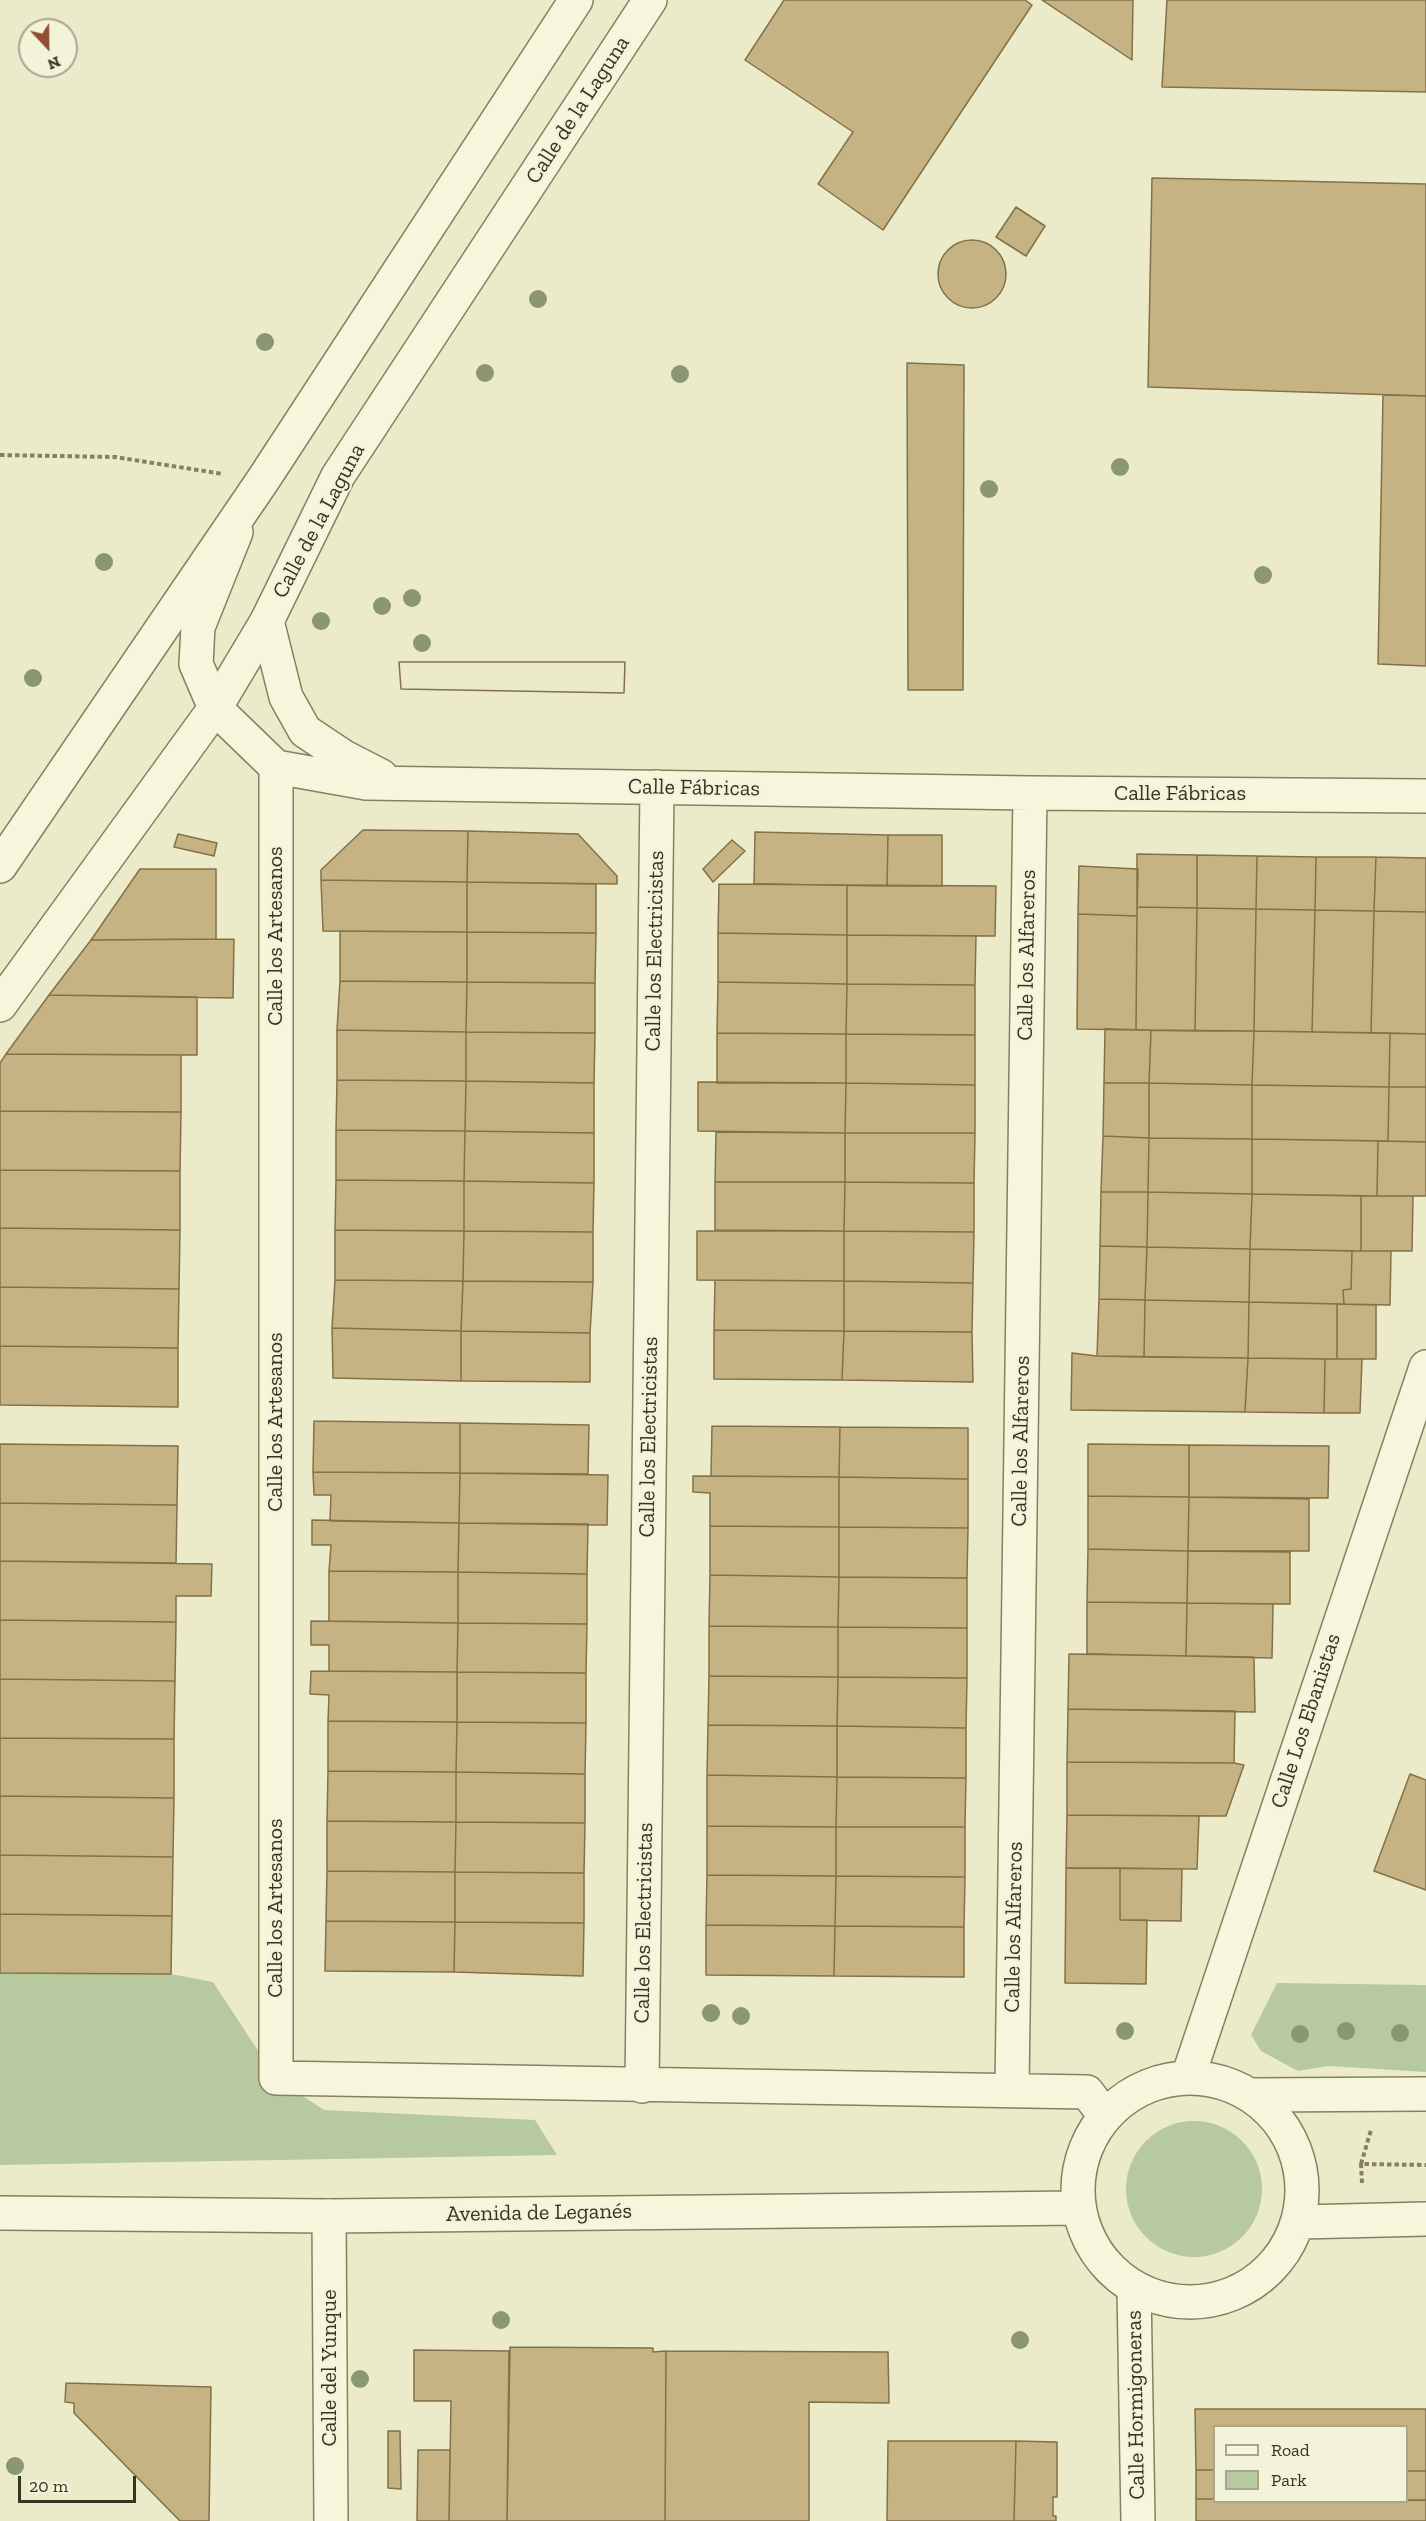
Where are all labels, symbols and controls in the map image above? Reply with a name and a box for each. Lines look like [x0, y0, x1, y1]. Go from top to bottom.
north arrow [18, 18, 78, 78]
street label: Calle de la Laguna [520, 31, 636, 189]
text: N [45, 52, 63, 74]
street label: Calle de la Laguna [267, 439, 371, 603]
street label: Calle Fábricas [628, 774, 760, 802]
street label: Calle Fábricas [1114, 781, 1246, 807]
street label: Calle los Artesanos [263, 846, 289, 1026]
street label: Calle los Electricistas [640, 850, 670, 1052]
street label: Calle los Alfareros [1012, 869, 1042, 1041]
street label: Calle los Artesanos [263, 1332, 289, 1512]
street label: Calle los Electricistas [634, 1336, 664, 1538]
street label: Calle los Alfareros [1006, 1355, 1036, 1527]
street label: Calle Los Ebanistas [1265, 1630, 1347, 1812]
street label: Calle los Artesanos [263, 1818, 289, 1998]
street label: Calle los Electricistas [629, 1822, 659, 2024]
street label: Calle los Alfareros [999, 1841, 1029, 2013]
street label: Avenida de Leganés [446, 2198, 632, 2228]
street label: Calle del Yunque [317, 2290, 343, 2446]
street label: Calle Hormigoneras [1121, 2310, 1151, 2500]
legend [1213, 2425, 1408, 2503]
text: Road [1271, 2439, 1310, 2461]
scale bar [21, 2464, 140, 2502]
text: Park [1271, 2469, 1307, 2491]
text: 20 m [29, 2475, 68, 2497]

